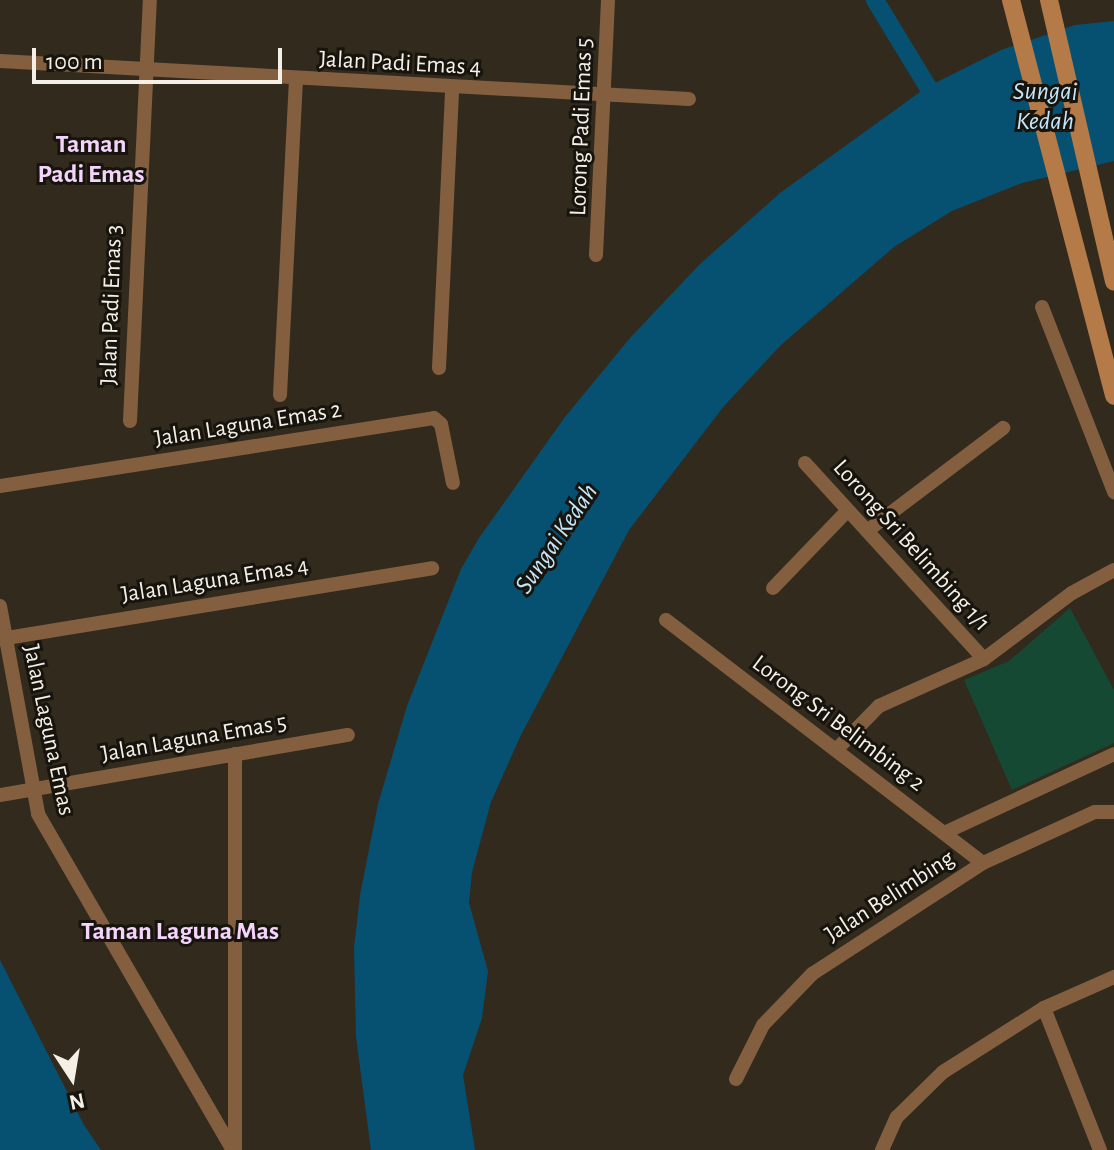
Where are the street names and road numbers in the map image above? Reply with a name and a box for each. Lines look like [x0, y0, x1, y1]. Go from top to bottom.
street label: Lorong Padi Emas 5 [565, 37, 599, 217]
street label: Jalan Padi Emas 4 [318, 45, 482, 83]
street label: Jalan Padi Emas 3 [95, 224, 129, 386]
street label: Jalan Laguna Emas 2 [153, 396, 343, 454]
street label: Lorong Sri Belimbing 1/1 [826, 454, 996, 638]
street label: Jalan Laguna Emas 4 [119, 552, 311, 610]
street label: Jalan Laguna Emas [16, 642, 80, 818]
street label: Lorong Sri Belimbing 2 [746, 650, 930, 798]
street label: Jalan Laguna Emas 5 [99, 709, 289, 769]
street label: Jalan Belimbing [820, 845, 960, 949]

